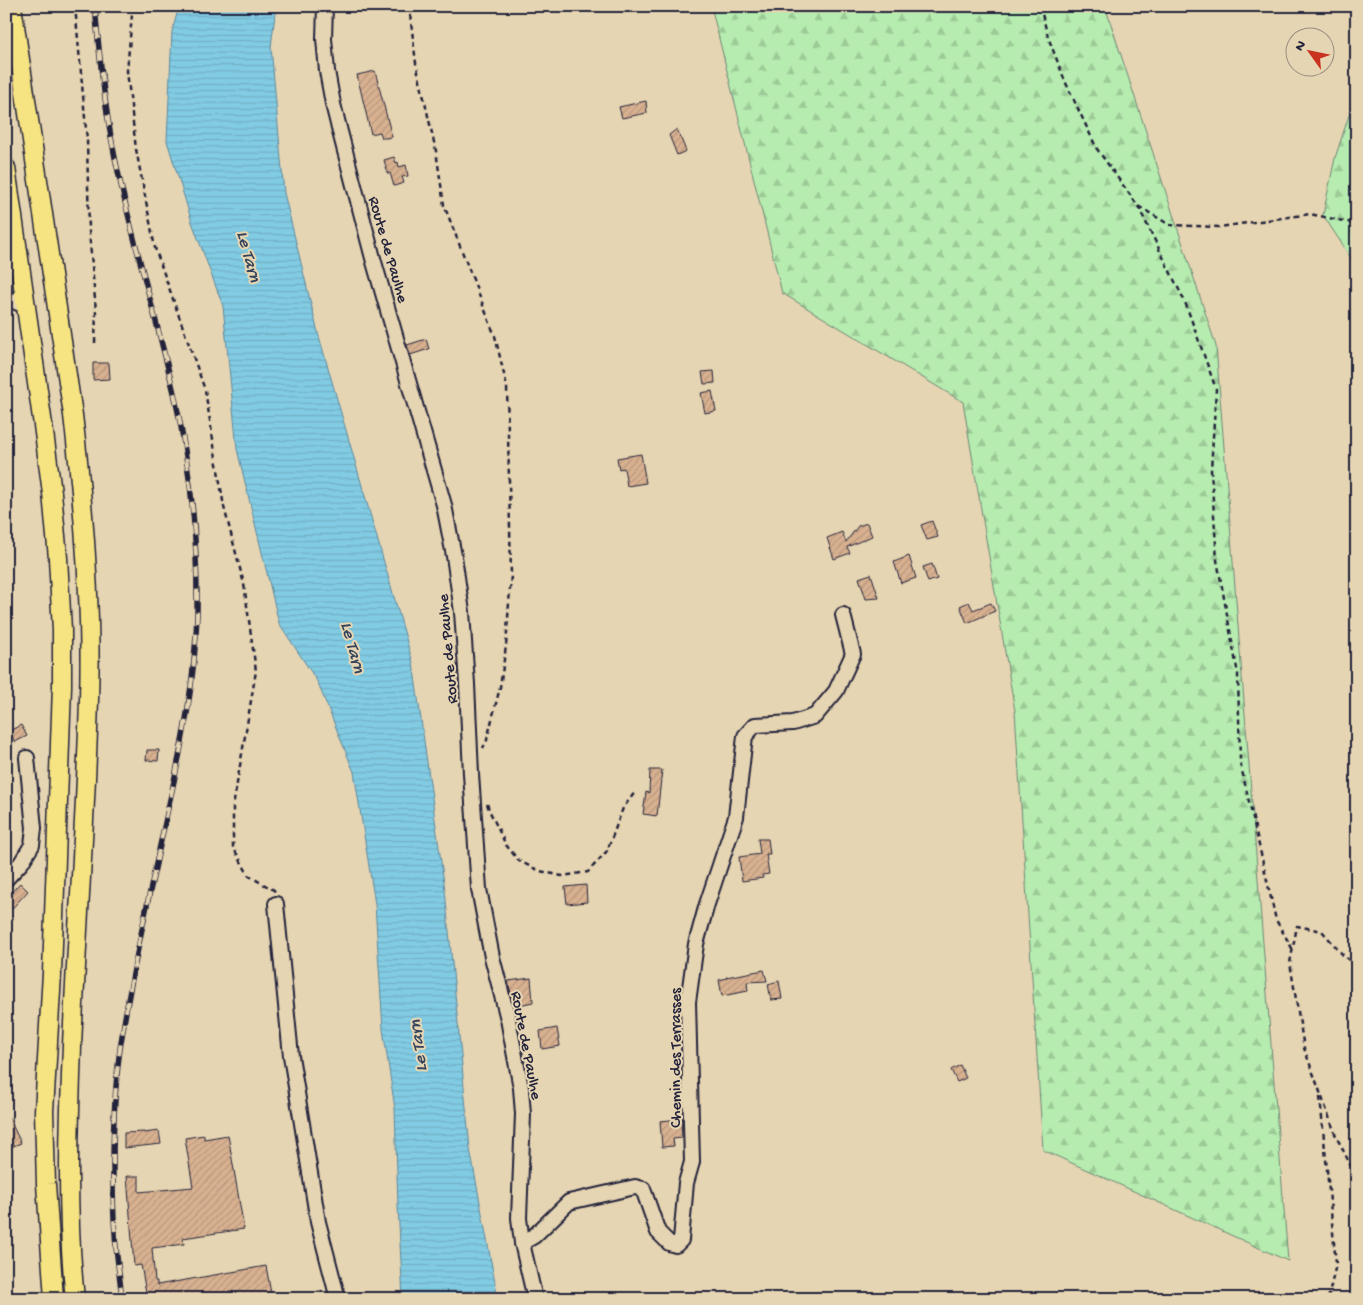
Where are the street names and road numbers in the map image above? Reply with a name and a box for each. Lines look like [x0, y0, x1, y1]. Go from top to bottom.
street label: Route de Paulhe [362, 195, 411, 306]
street label: Route de Paulhe [435, 592, 464, 704]
street label: Chemin des Terrasses [668, 987, 687, 1128]
street label: Route de Paulhe [505, 990, 545, 1102]

